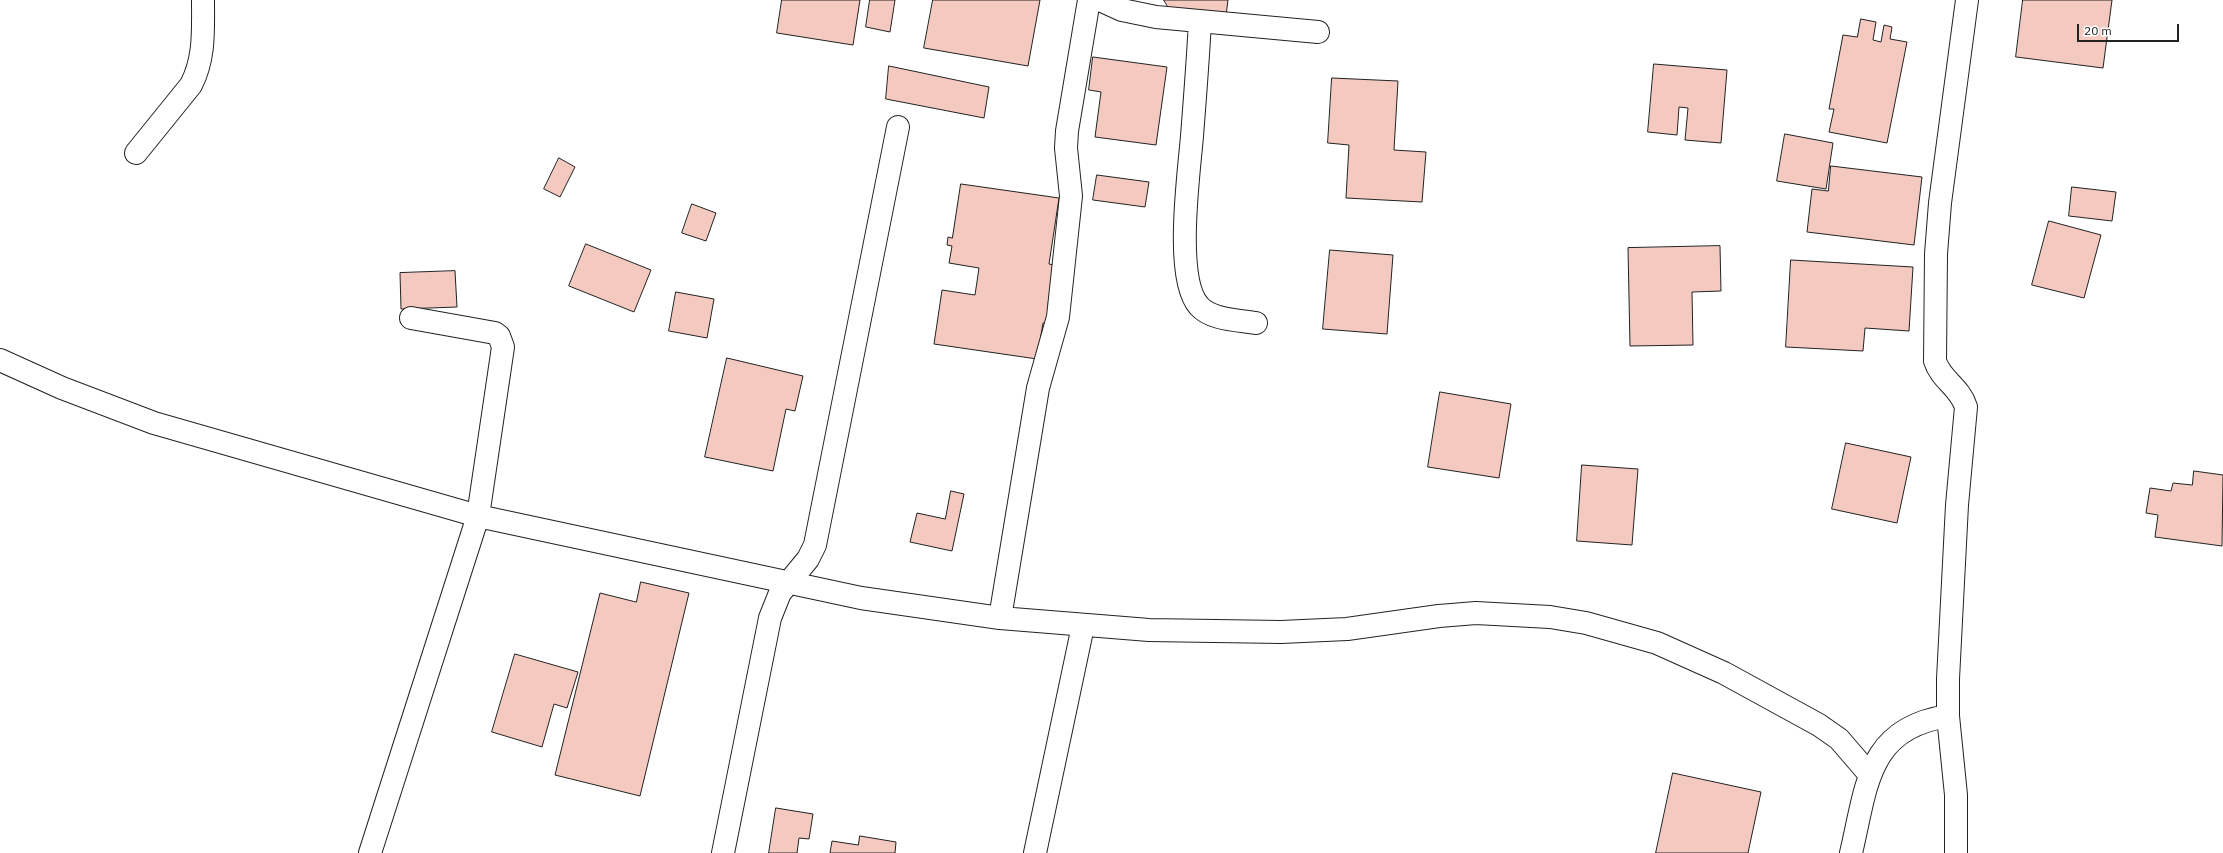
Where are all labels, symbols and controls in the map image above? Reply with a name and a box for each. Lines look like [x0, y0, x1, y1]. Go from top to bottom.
scale bar [2079, 16, 2181, 42]
text: 20 m [2084, 23, 2112, 38]

